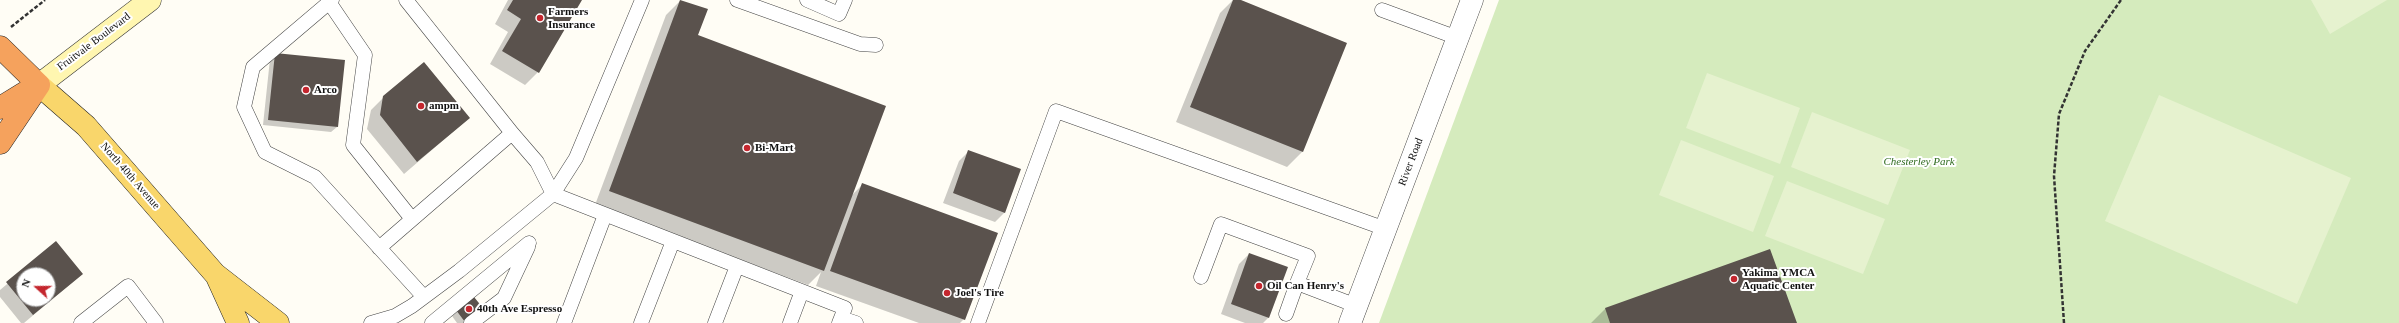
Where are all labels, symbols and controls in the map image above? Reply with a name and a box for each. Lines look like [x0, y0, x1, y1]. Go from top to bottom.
place label: Farmers Insurance [548, 5, 595, 31]
street label: Fruitvale Boulevard [55, 10, 133, 74]
marker: Farmers Insurance [535, 13, 545, 23]
place label: Arco [314, 83, 337, 97]
marker: Arco [301, 85, 311, 95]
place label: ampm [429, 99, 459, 113]
marker: ampm [416, 101, 426, 111]
street label: River Road [1396, 136, 1426, 188]
street label: North 40th Avenue [97, 140, 163, 212]
place label: Bi-Mart [755, 141, 793, 155]
marker: Bi-Mart [742, 143, 752, 153]
park label: Chesterley Park [1883, 155, 1955, 169]
place label: Yakima YMCA Aquatic Center [1742, 266, 1815, 292]
north arrow [16, 267, 56, 307]
marker: Yakima YMCA Aquatic Center [1729, 274, 1739, 284]
text: N [19, 277, 33, 289]
place label: Oil Can Henry's [1267, 279, 1344, 293]
marker: Oil Can Henry's [1254, 281, 1264, 291]
place label: Joel's Tire [955, 286, 1004, 300]
marker: Joel's Tire [942, 288, 952, 298]
place label: 40th Ave Espresso [477, 302, 562, 316]
marker: 40th Ave Espresso [464, 304, 474, 314]

